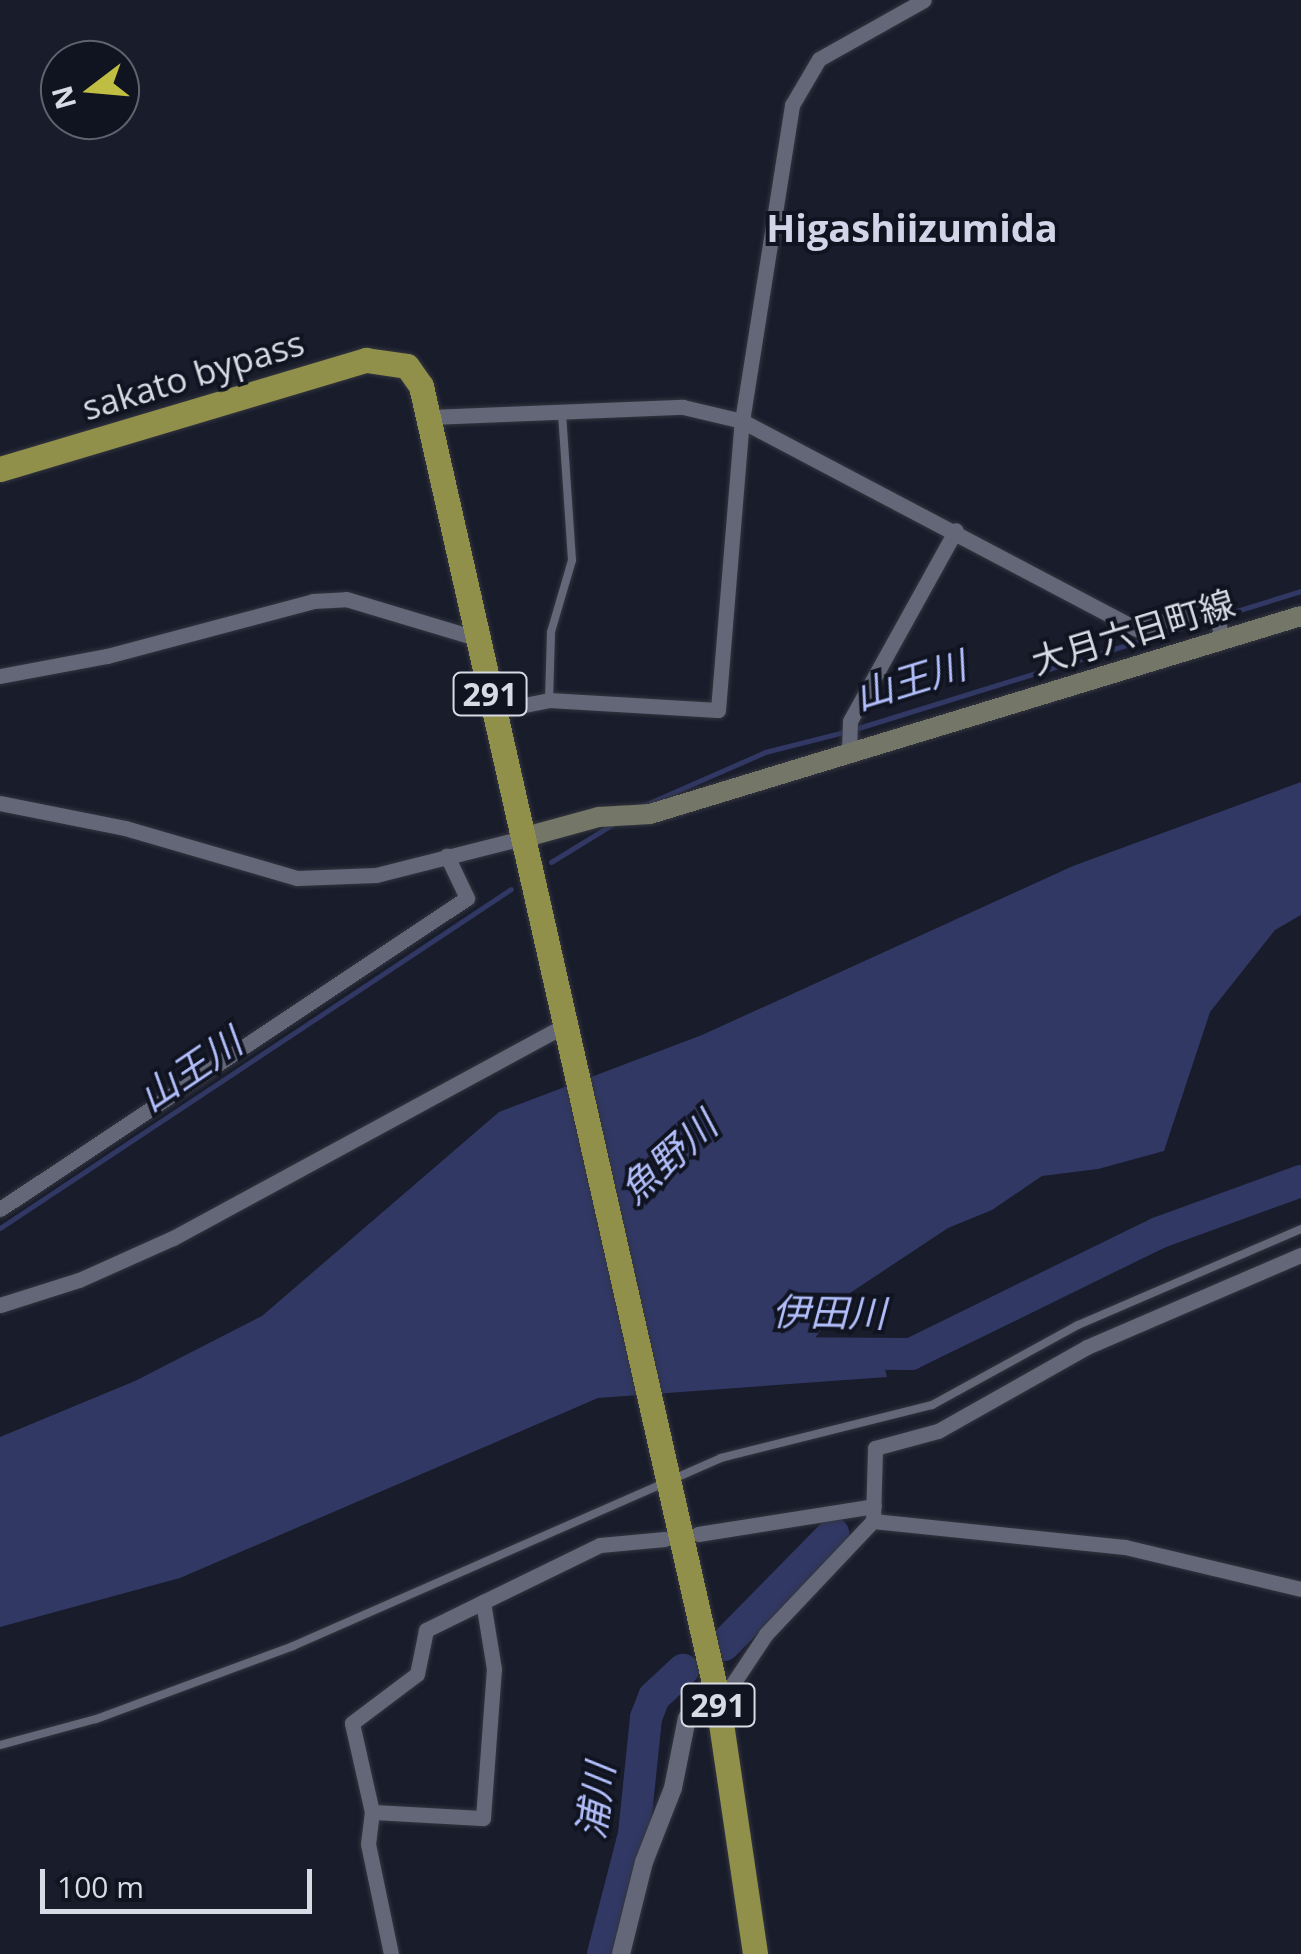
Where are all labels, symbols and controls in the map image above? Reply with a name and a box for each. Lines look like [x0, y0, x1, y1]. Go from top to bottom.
north arrow [40, 40, 140, 140]
text: N [42, 82, 84, 114]
district label: Higashiizumida [766, 205, 1058, 251]
street label: sakato bypass [77, 321, 309, 429]
street label: 大月六日町線 [1026, 581, 1240, 683]
water label: 山王川 [849, 642, 971, 718]
road number: 291 [452, 667, 528, 721]
water label: 山王川 [130, 1018, 250, 1120]
water label: 魚野川 [610, 1102, 726, 1212]
water label: 伊田川 [772, 1288, 886, 1336]
road number: 291 [680, 1678, 756, 1732]
water label: 浦川 [567, 1760, 623, 1842]
scale bar [45, 1849, 318, 1911]
text: 100 m [57, 1866, 144, 1907]

